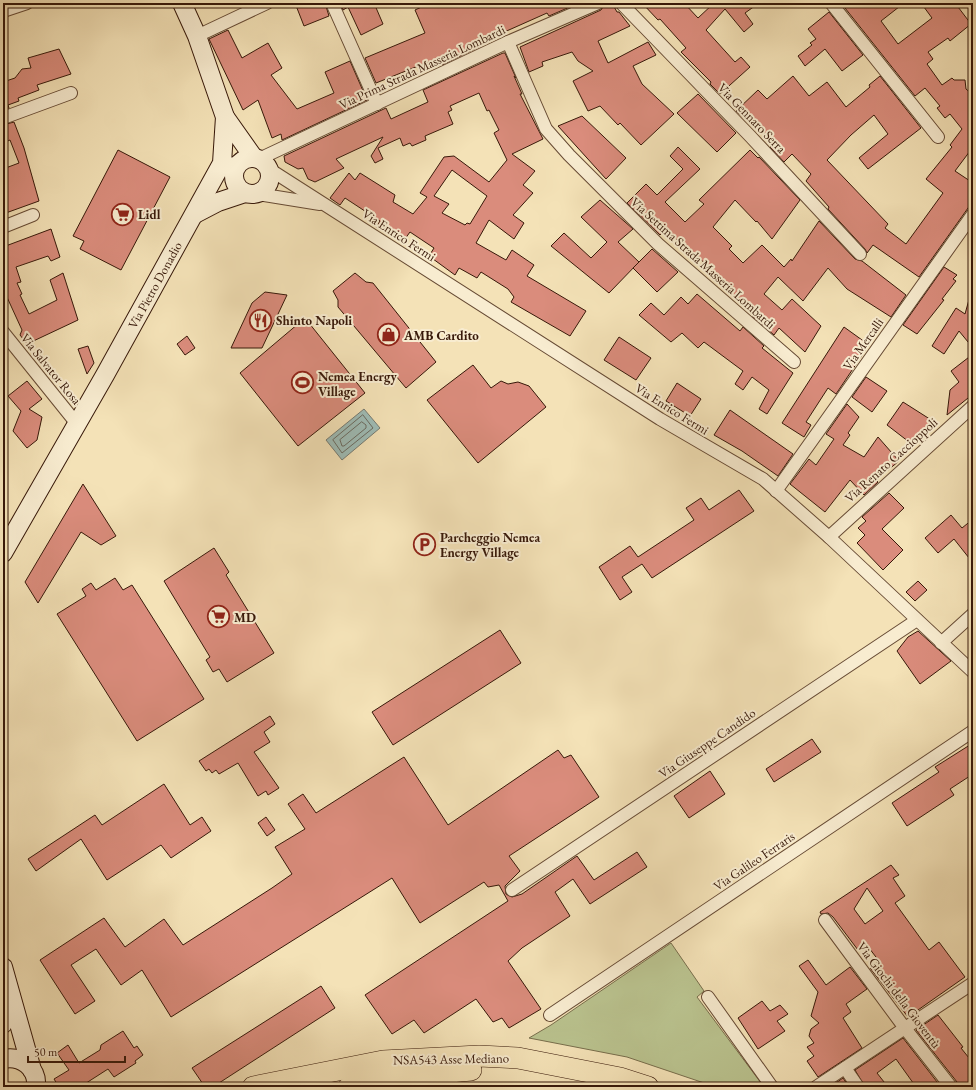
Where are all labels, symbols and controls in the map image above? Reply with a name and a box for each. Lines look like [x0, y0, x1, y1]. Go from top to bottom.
street label: Via Prima Strada Masseria Lombardi [336, 21, 508, 113]
street label: Via Gennaro Serra [714, 79, 790, 157]
street label: Via Settima Strada Masseria Lombardi [627, 193, 779, 333]
supermarket icon: Lidl [109, 201, 135, 227]
street label: Via Enrico Fermi [359, 205, 439, 265]
place label: Lidl [138, 206, 161, 223]
street label: Via Pietro Donadio [124, 239, 186, 331]
restaurant icon: Shinto Napoli [247, 307, 273, 333]
place label: Shinto Napoli [276, 312, 352, 329]
street label: Via Mercalli [839, 315, 887, 373]
shop icon: AMB Cardito [375, 322, 401, 348]
place label: AMB Cardito [403, 327, 479, 344]
street label: Via Salvator Rosa [17, 330, 86, 409]
place label: Nemea Energy Village [318, 368, 397, 400]
sports icon: Nemea Energy Village [289, 370, 315, 396]
street label: Via Enrico Fermi [632, 379, 712, 439]
street label: Via Renato Caccioppoli [841, 414, 941, 506]
place label: Parcheggio Nemea Energy Village [440, 529, 540, 561]
parking icon: Parcheggio Nemea Energy Village [412, 531, 438, 557]
supermarket icon: MD [206, 604, 232, 630]
place label: MD [234, 609, 256, 626]
street label: Via Giuseppe Candido [655, 704, 759, 782]
street label: Via Galileo Ferraris [710, 828, 798, 894]
street label: Via Giochi della Gioventù [853, 938, 945, 1052]
scale bar [28, 1038, 125, 1064]
text: 50 m [34, 1044, 58, 1060]
street label: NSA543 Asse Mediano [393, 1049, 509, 1069]

